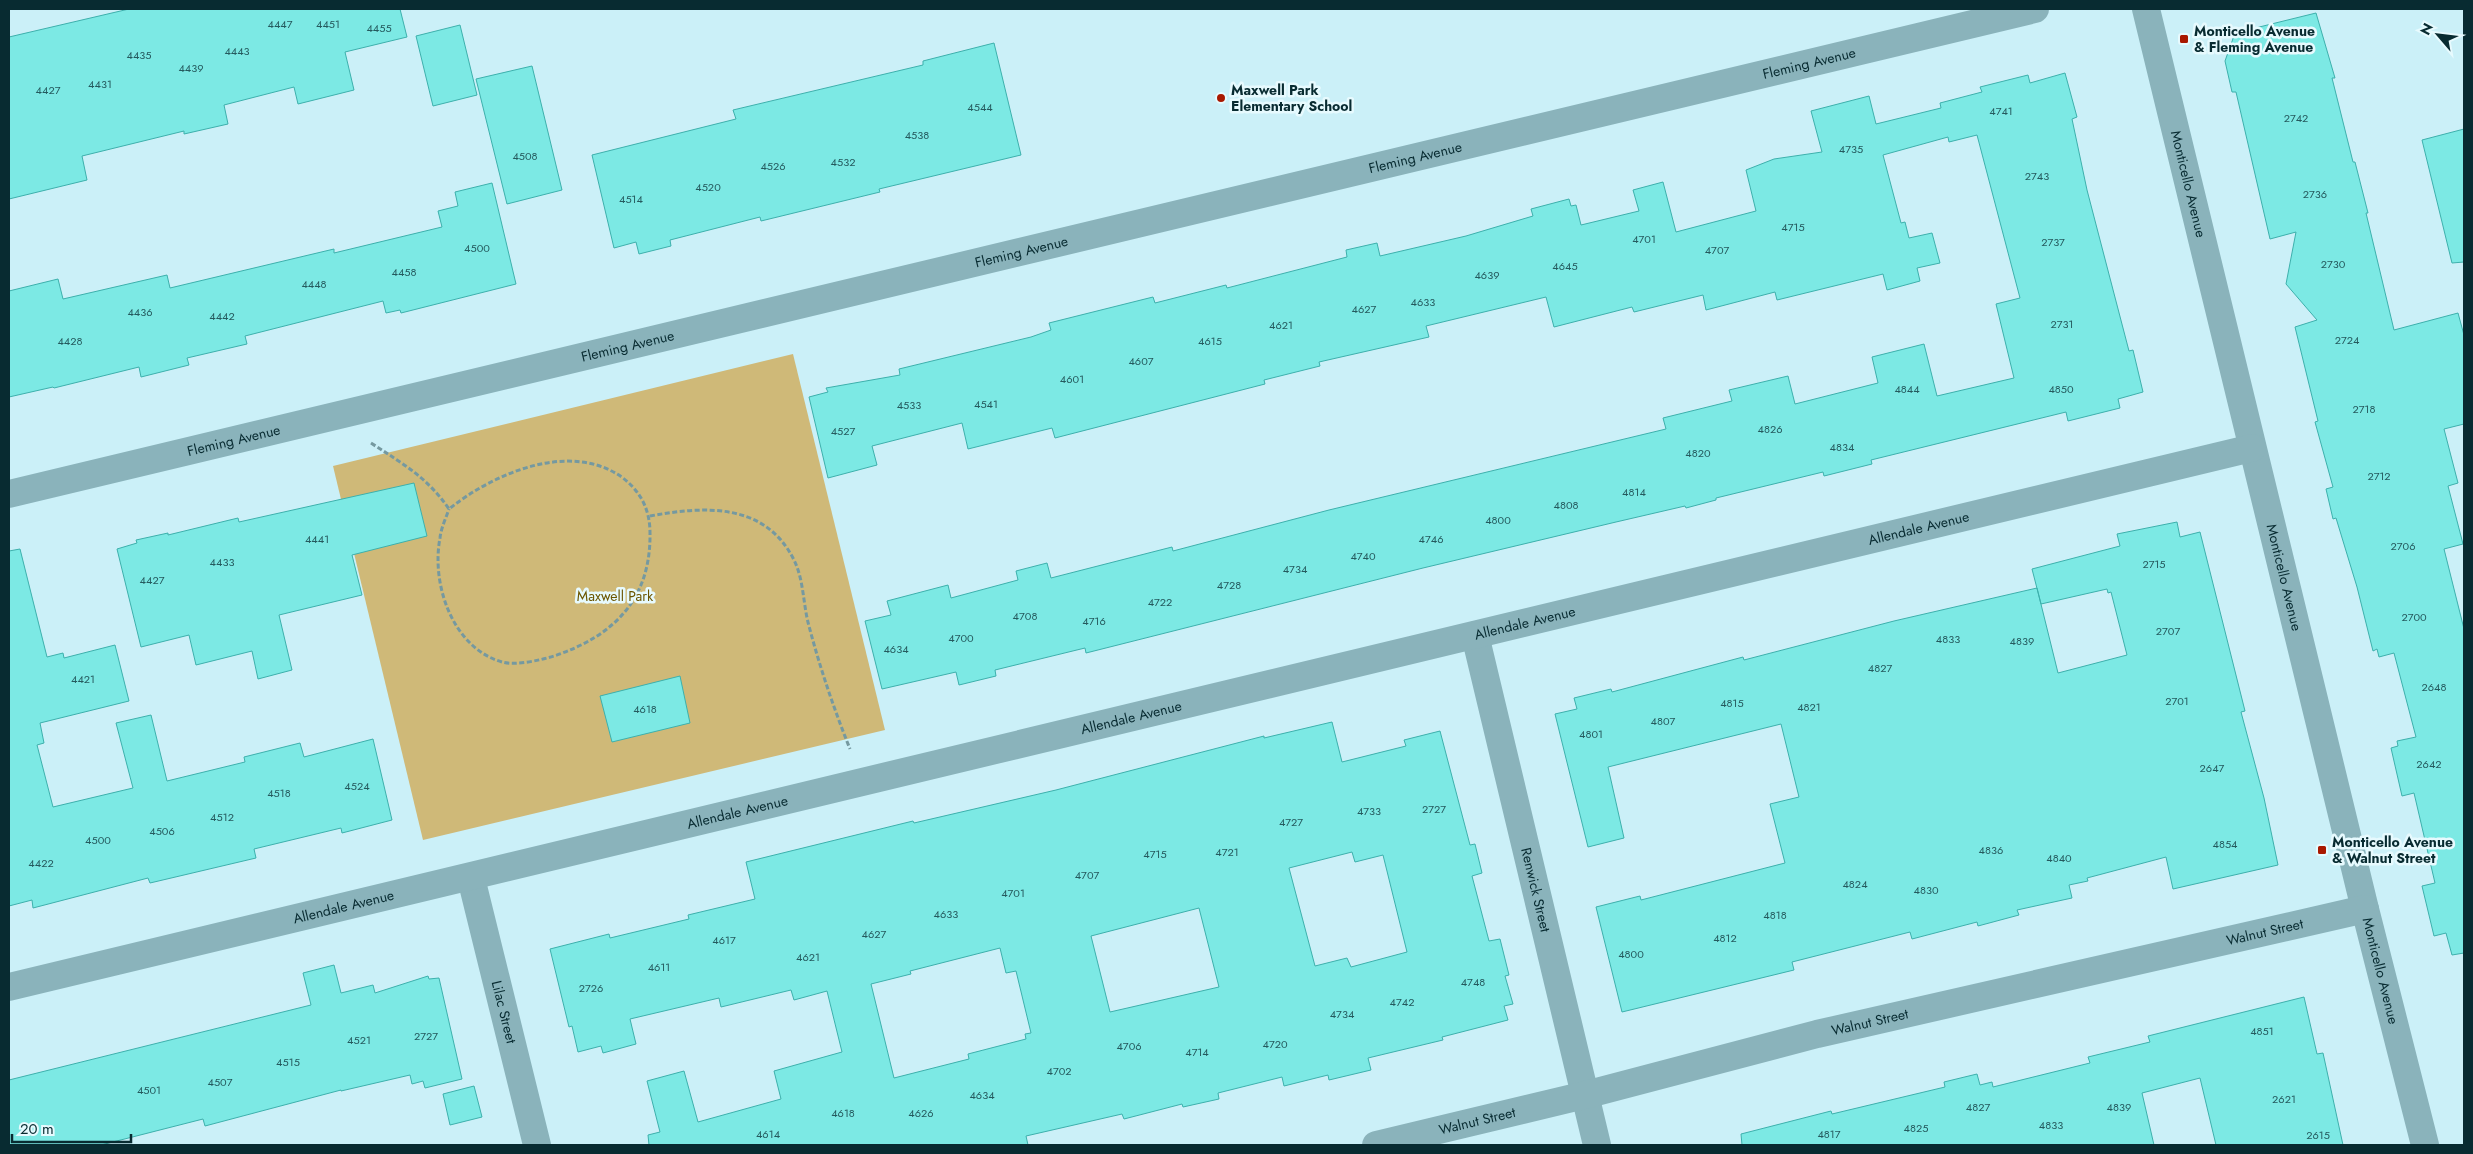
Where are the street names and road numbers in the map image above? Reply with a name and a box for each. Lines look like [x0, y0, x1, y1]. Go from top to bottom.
street label: Fleming Avenue [1761, 42, 1858, 84]
street label: Monticello Avenue [2166, 128, 2211, 239]
street label: Fleming Avenue [1367, 137, 1464, 178]
street label: Fleming Avenue [973, 231, 1070, 272]
street label: Fleming Avenue [579, 325, 676, 367]
street label: Fleming Avenue [185, 419, 282, 461]
street label: Allendale Avenue [1866, 506, 1971, 550]
street label: Monticello Avenue [2262, 522, 2307, 633]
street label: Allendale Avenue [1472, 601, 1577, 645]
street label: Allendale Avenue [1078, 696, 1184, 739]
street label: Allendale Avenue [685, 790, 790, 834]
street label: Renwick Street [1516, 846, 1556, 935]
street label: Allendale Avenue [291, 885, 396, 928]
street label: Walnut Street [2224, 913, 2306, 950]
street label: Monticello Avenue [2358, 915, 2404, 1026]
street label: Lilac Street [487, 978, 522, 1046]
street label: Walnut Street [1830, 1003, 1911, 1040]
street label: Walnut Street [1437, 1102, 1518, 1140]

